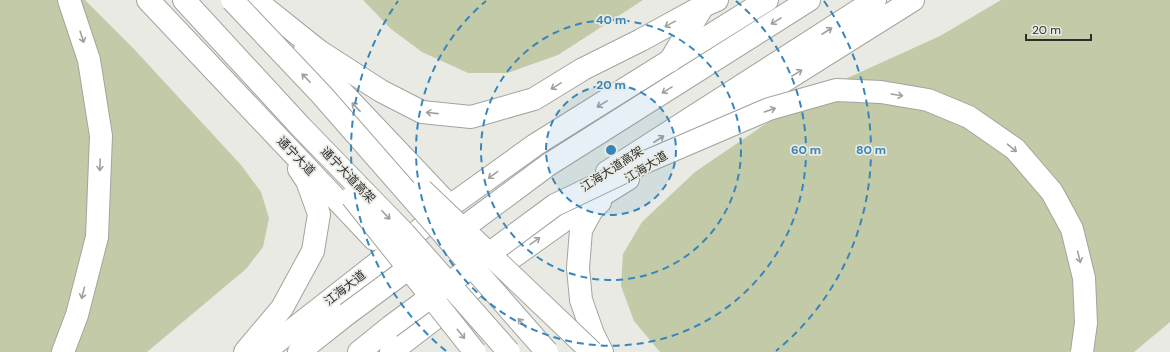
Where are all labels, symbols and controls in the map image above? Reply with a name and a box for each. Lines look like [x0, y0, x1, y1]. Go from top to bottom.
text: 40 m [596, 12, 626, 28]
scale bar [1026, 16, 1091, 42]
one-way arrow [771, 17, 782, 25]
one-way arrow [664, 21, 676, 29]
text: 20 m [1032, 22, 1061, 38]
one-way arrow [821, 27, 832, 35]
one-way arrow [78, 31, 86, 43]
one-way arrow [792, 68, 803, 77]
one-way arrow [301, 73, 311, 83]
text: 20 m [596, 77, 626, 93]
one-way arrow [551, 82, 562, 90]
one-way arrow [661, 87, 673, 95]
one-way arrow [890, 91, 903, 99]
one-way arrow [596, 100, 608, 108]
one-way arrow [351, 102, 361, 112]
one-way arrow [763, 105, 775, 113]
one-way arrow [426, 109, 439, 117]
street label: 通宁大道 [274, 133, 318, 179]
one-way arrow [653, 135, 664, 143]
text: 60 m [791, 142, 821, 158]
text: 80 m [856, 142, 886, 158]
street label: 江海大道高架 [577, 143, 647, 195]
centre of rings [604, 143, 618, 157]
street label: 通宁大道高架 [317, 144, 379, 206]
one-way arrow [1007, 144, 1018, 153]
street label: 江海大道 [621, 147, 671, 187]
one-way arrow [96, 158, 104, 171]
one-way arrow [488, 171, 499, 179]
one-way arrow [381, 210, 391, 220]
one-way arrow [529, 237, 540, 245]
one-way arrow [1075, 250, 1083, 263]
street label: 江海大道 [321, 267, 369, 309]
one-way arrow [79, 286, 86, 299]
one-way arrow [517, 317, 526, 328]
one-way arrow [457, 329, 465, 340]

